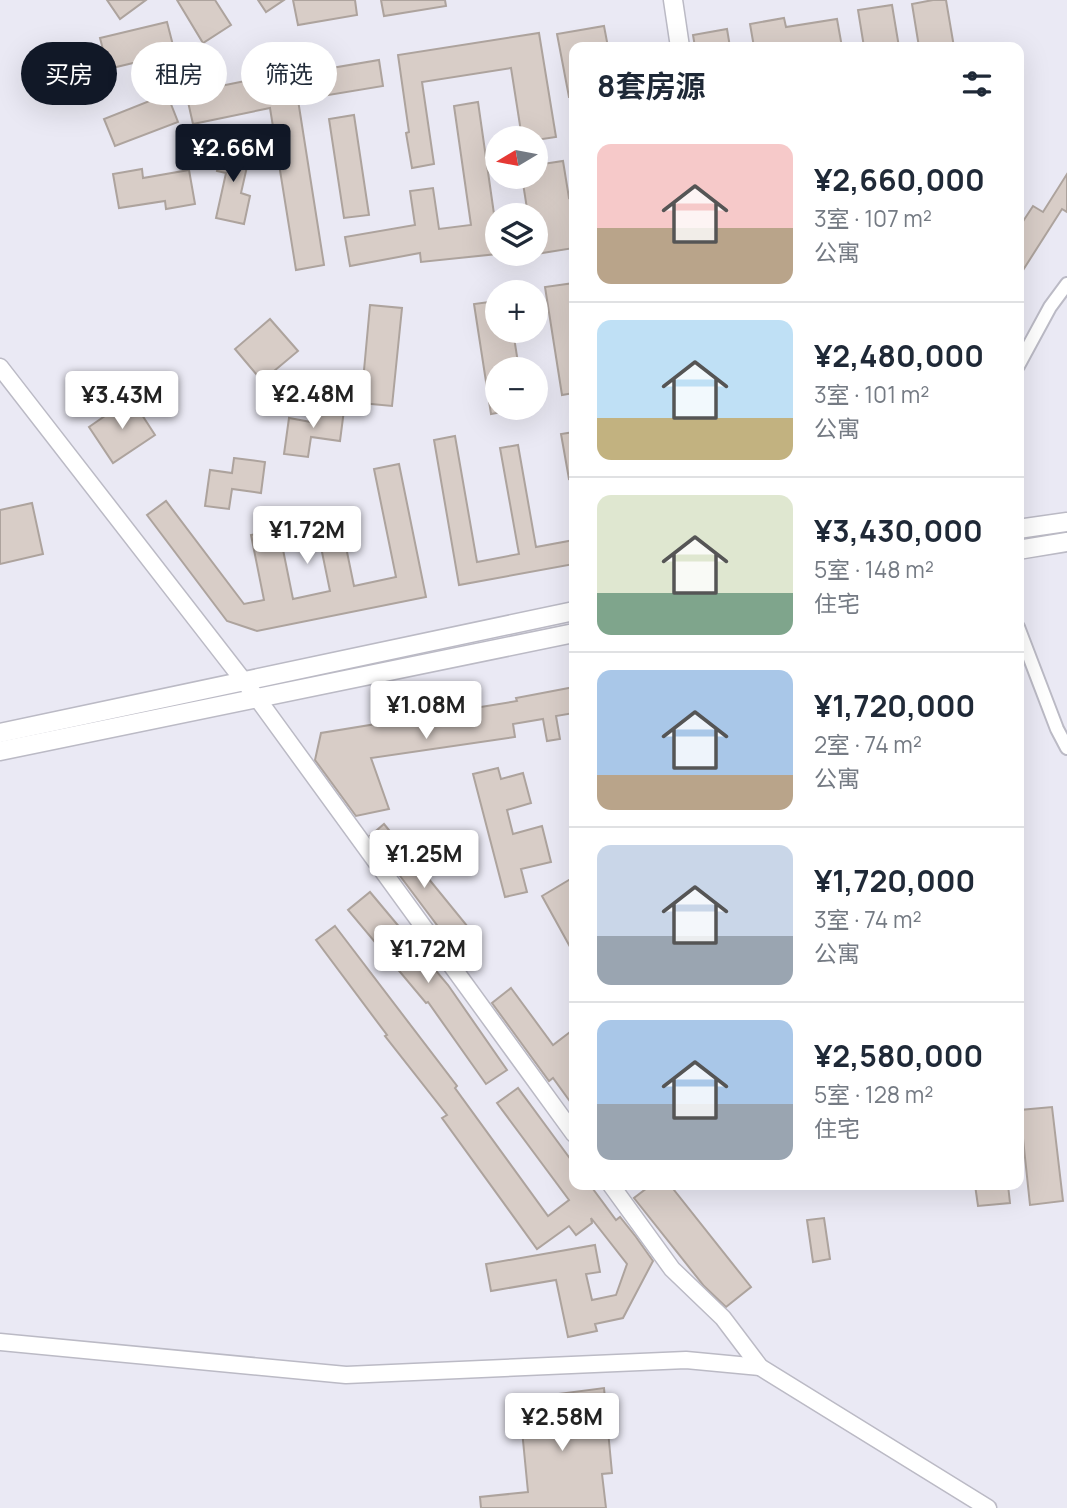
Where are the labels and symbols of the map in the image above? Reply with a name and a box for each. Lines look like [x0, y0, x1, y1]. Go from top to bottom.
pin: ¥2.66M [176, 124, 290, 184]
north arrow [485, 126, 548, 189]
pin: ¥2.48M [256, 370, 370, 430]
pin: ¥3.43M [65, 372, 179, 431]
pin: ¥1.72M [250, 506, 364, 566]
pin: ¥1.08M [369, 682, 483, 741]
pin: ¥1.25M [367, 830, 481, 890]
pin: ¥1.72M [371, 926, 485, 985]
pin: ¥2.58M [505, 1394, 619, 1453]

